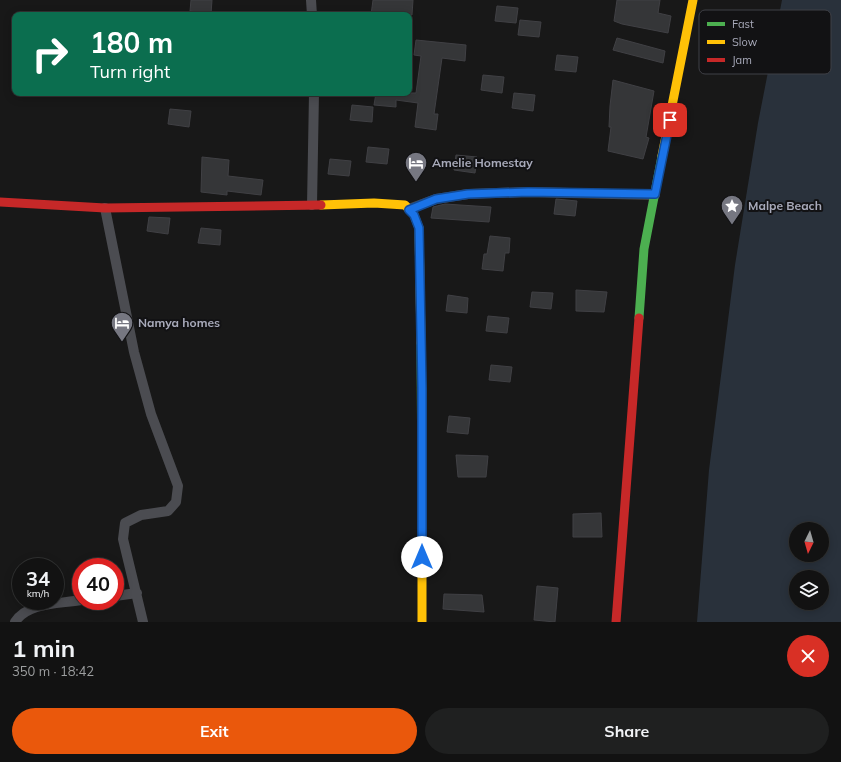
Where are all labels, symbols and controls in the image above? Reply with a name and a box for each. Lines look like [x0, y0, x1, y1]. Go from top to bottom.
legend [699, 10, 831, 74]
text: Fast [732, 17, 754, 31]
text: 180 m [90, 25, 173, 60]
icon: right [24, 28, 76, 80]
text: Slow [732, 35, 758, 49]
text: Jam [732, 53, 752, 67]
text: Turn right [90, 60, 170, 83]
pin [653, 103, 687, 137]
icon: arrive [659, 109, 681, 131]
hotel icon: Amelie Homestay [403, 150, 429, 183]
place label: Amelie Homestay [432, 155, 533, 170]
place icon: Malpe Beach [719, 193, 745, 226]
place label: Malpe Beach [748, 198, 822, 213]
hotel icon: Namya homes [109, 310, 135, 343]
place label: Namya homes [138, 315, 220, 330]
north arrow [789, 522, 829, 562]
map controls [789, 522, 829, 610]
position arrow [401, 536, 443, 578]
speed limit sign: 40 [72, 558, 124, 610]
text: 34 [26, 566, 50, 591]
button: layers [789, 570, 829, 610]
text: km/h [27, 587, 49, 600]
text: 1 min [12, 633, 75, 663]
button: close [787, 635, 829, 677]
text: 350 m · 18:42 [12, 663, 94, 679]
button: Exit [12, 708, 417, 754]
button: Share [425, 708, 829, 754]

